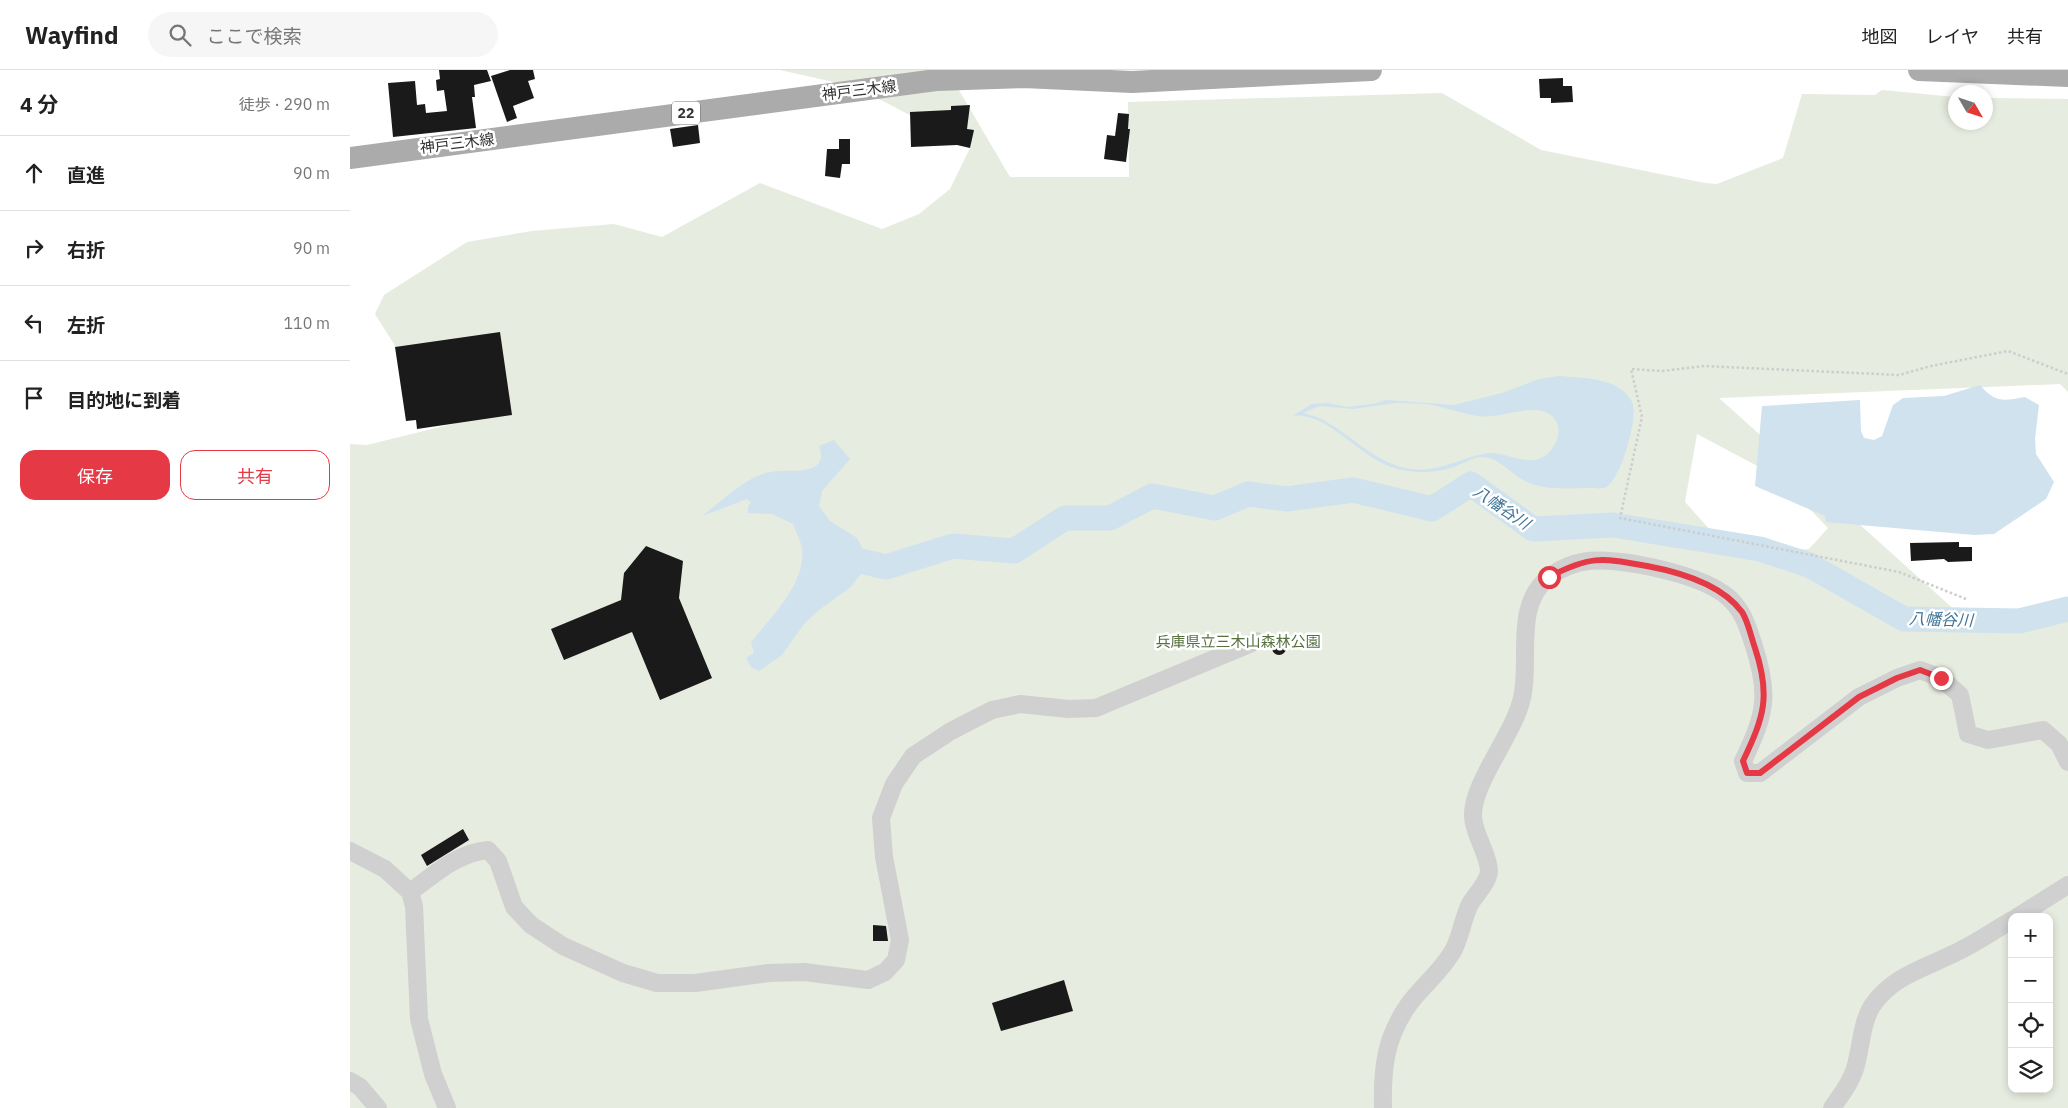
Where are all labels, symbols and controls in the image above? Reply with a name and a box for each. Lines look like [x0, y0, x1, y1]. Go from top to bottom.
search box [148, 12, 498, 57]
text: Wayfind [25, 19, 118, 51]
icon: search [166, 21, 194, 49]
text: ここで検索 [206, 24, 302, 48]
text: 地図 [1862, 25, 1898, 48]
text: レイヤ [1926, 25, 1979, 48]
text: 共有 [2007, 25, 2043, 48]
street label: 神戸三木線 [821, 76, 897, 104]
north arrow [1948, 85, 1993, 130]
text: 4 分 [20, 90, 59, 118]
text: 徒歩 · 290 m [239, 94, 330, 114]
road number: 22 [672, 102, 700, 124]
street label: 神戸三木線 [419, 129, 495, 157]
icon: ahead [20, 159, 48, 187]
text: 直進 [67, 163, 105, 187]
text: 90 m [293, 163, 330, 183]
icon: right [20, 234, 48, 262]
text: 右折 [67, 238, 105, 262]
text: 90 m [293, 238, 330, 258]
icon: left [20, 309, 48, 337]
text: 左折 [67, 313, 105, 337]
text: 110 m [283, 313, 330, 333]
icon: arrive [20, 384, 48, 412]
text: 目的地に到着 [67, 388, 181, 412]
button: 保存 [20, 450, 170, 500]
button: 共有 [180, 450, 330, 500]
water label: 八幡谷川 [1470, 481, 1536, 534]
route start [1538, 566, 1561, 589]
water label: 八幡谷川 [1909, 608, 1975, 630]
park label: 兵庫県立三木山森林公園 [1155, 632, 1321, 651]
route end [1930, 667, 1953, 690]
map controls [2008, 913, 2053, 1093]
button: + [2008, 913, 2053, 958]
button: − [2008, 958, 2053, 1003]
button: locate [2008, 1003, 2053, 1048]
button: layers [2008, 1048, 2053, 1093]

